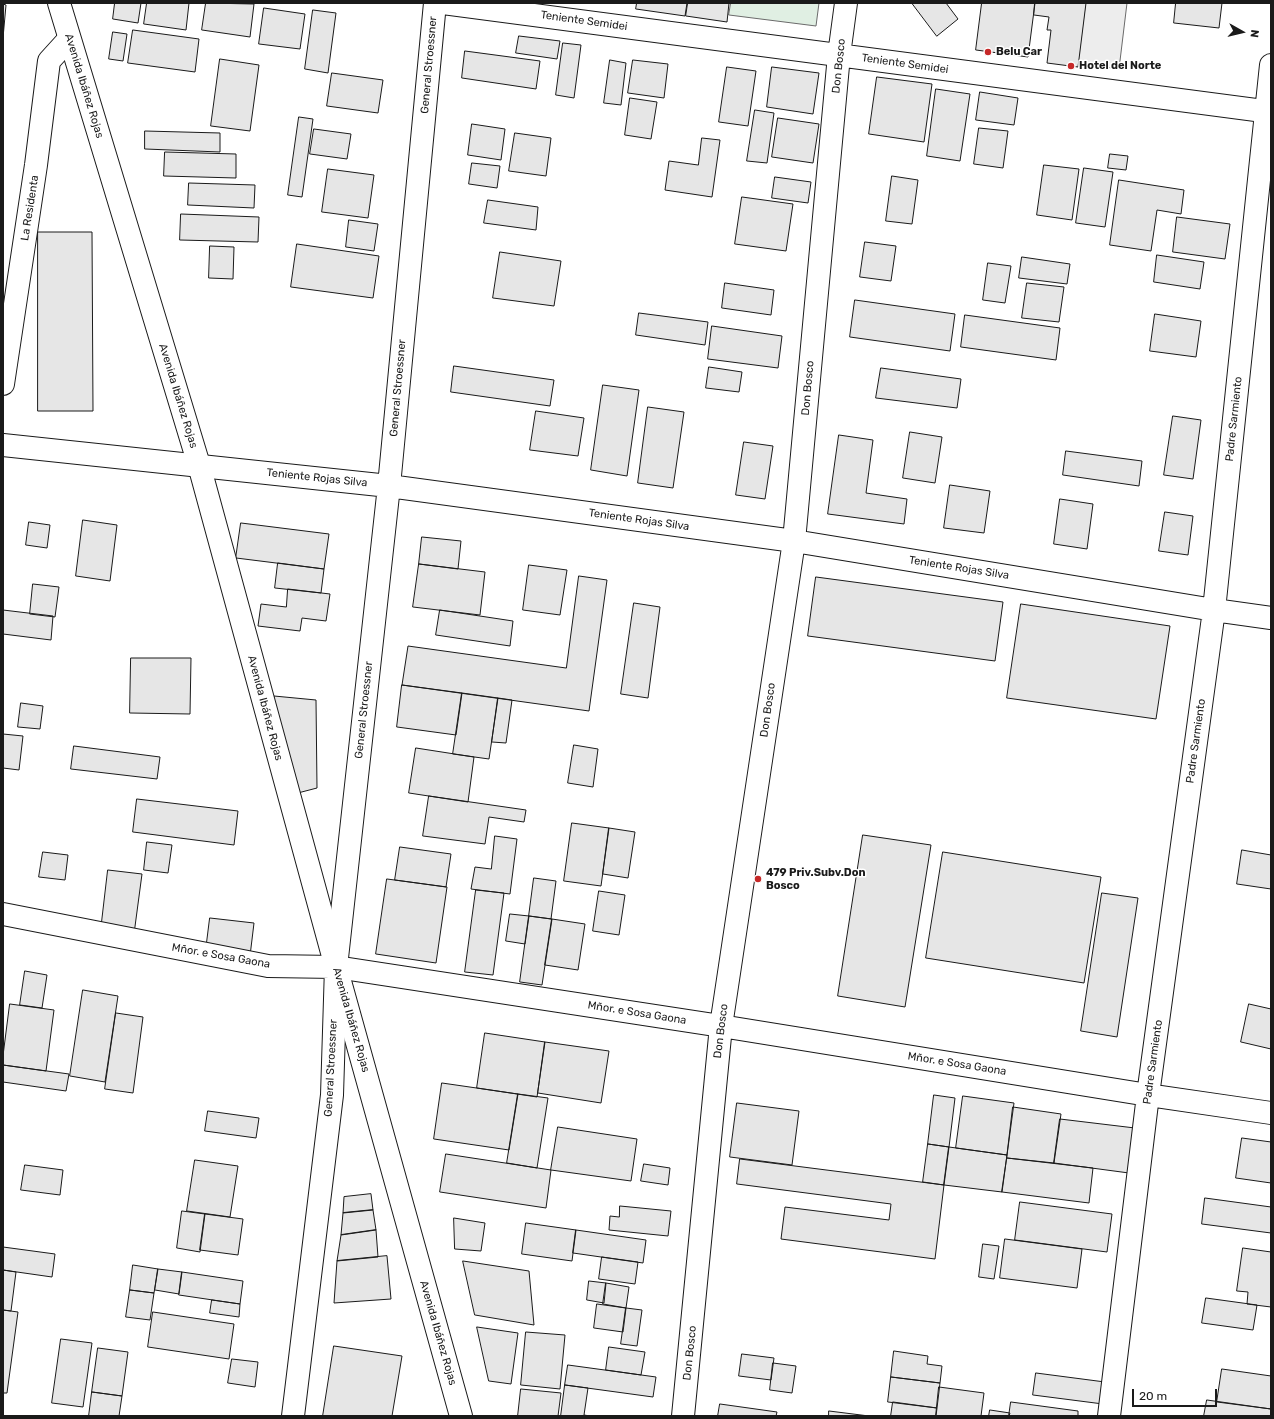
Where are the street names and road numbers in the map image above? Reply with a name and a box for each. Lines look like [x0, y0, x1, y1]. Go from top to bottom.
street label: Teniente Semidei [540, 8, 628, 34]
street label: General Stroessner [418, 16, 440, 114]
street label: Avenida Ibáñez Rojas [62, 32, 106, 140]
street label: Don Bosco [830, 38, 848, 94]
street label: Teniente Semidei [861, 51, 949, 77]
street label: La Residenta [18, 174, 42, 242]
street label: General Stroessner [387, 339, 409, 437]
street label: Avenida Ibáñez Rojas [156, 342, 200, 450]
street label: Don Bosco [799, 360, 817, 416]
street label: Padre Sarmiento [1223, 376, 1245, 462]
street label: Teniente Rojas Silva [266, 466, 368, 490]
street label: Teniente Rojas Silva [588, 506, 690, 534]
street label: Teniente Rojas Silva [908, 554, 1010, 582]
street label: Avenida Ibáñez Rojas [245, 654, 285, 762]
street label: General Stroessner [352, 661, 376, 759]
street label: Don Bosco [758, 682, 778, 738]
street label: Padre Sarmiento [1184, 698, 1208, 784]
street label: Mñor. e Sosa Gaona [171, 941, 271, 971]
street label: Avenida Ibáñez Rojas [330, 966, 372, 1074]
street label: Mñor. e Sosa Gaona [587, 999, 687, 1027]
street label: Don Bosco [711, 1003, 731, 1059]
street label: General Stroessner [322, 1019, 340, 1117]
street label: Padre Sarmiento [1141, 1019, 1165, 1105]
street label: Mñor. e Sosa Gaona [907, 1050, 1007, 1078]
street label: Avenida Ibáñez Rojas [417, 1279, 459, 1387]
street label: Don Bosco [681, 1325, 699, 1381]

